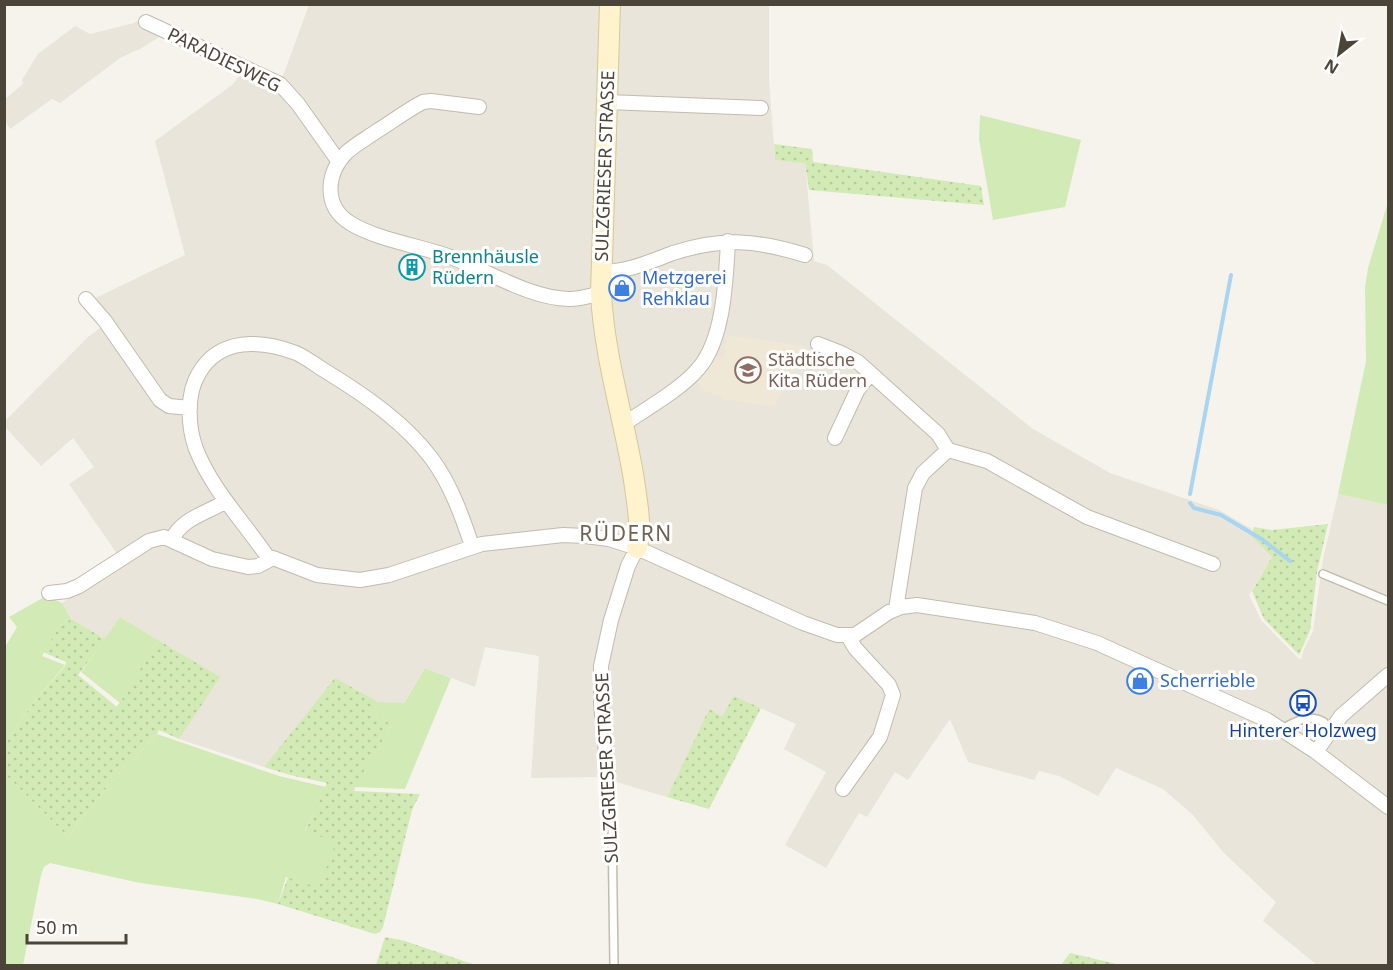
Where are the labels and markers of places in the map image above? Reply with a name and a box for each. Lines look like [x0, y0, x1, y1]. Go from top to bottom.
place label: Brennhäusle Rüdern [432, 244, 539, 289]
building icon: Brennhäusle Rüdern [397, 252, 427, 282]
place label: Metzgerei Rehklau [642, 265, 727, 310]
shop icon: Metzgerei Rehklau [607, 273, 637, 303]
place label: Städtische Kita Rüdern [768, 347, 867, 392]
school or university icon: Städtische Kita Rüdern [733, 355, 763, 385]
shop icon: Scherrieble [1125, 666, 1155, 696]
place label: Scherrieble [1160, 668, 1255, 692]
bus stop icon: Hinterer Holzweg [1288, 688, 1318, 718]
place label: Hinterer Holzweg [1229, 718, 1377, 742]

